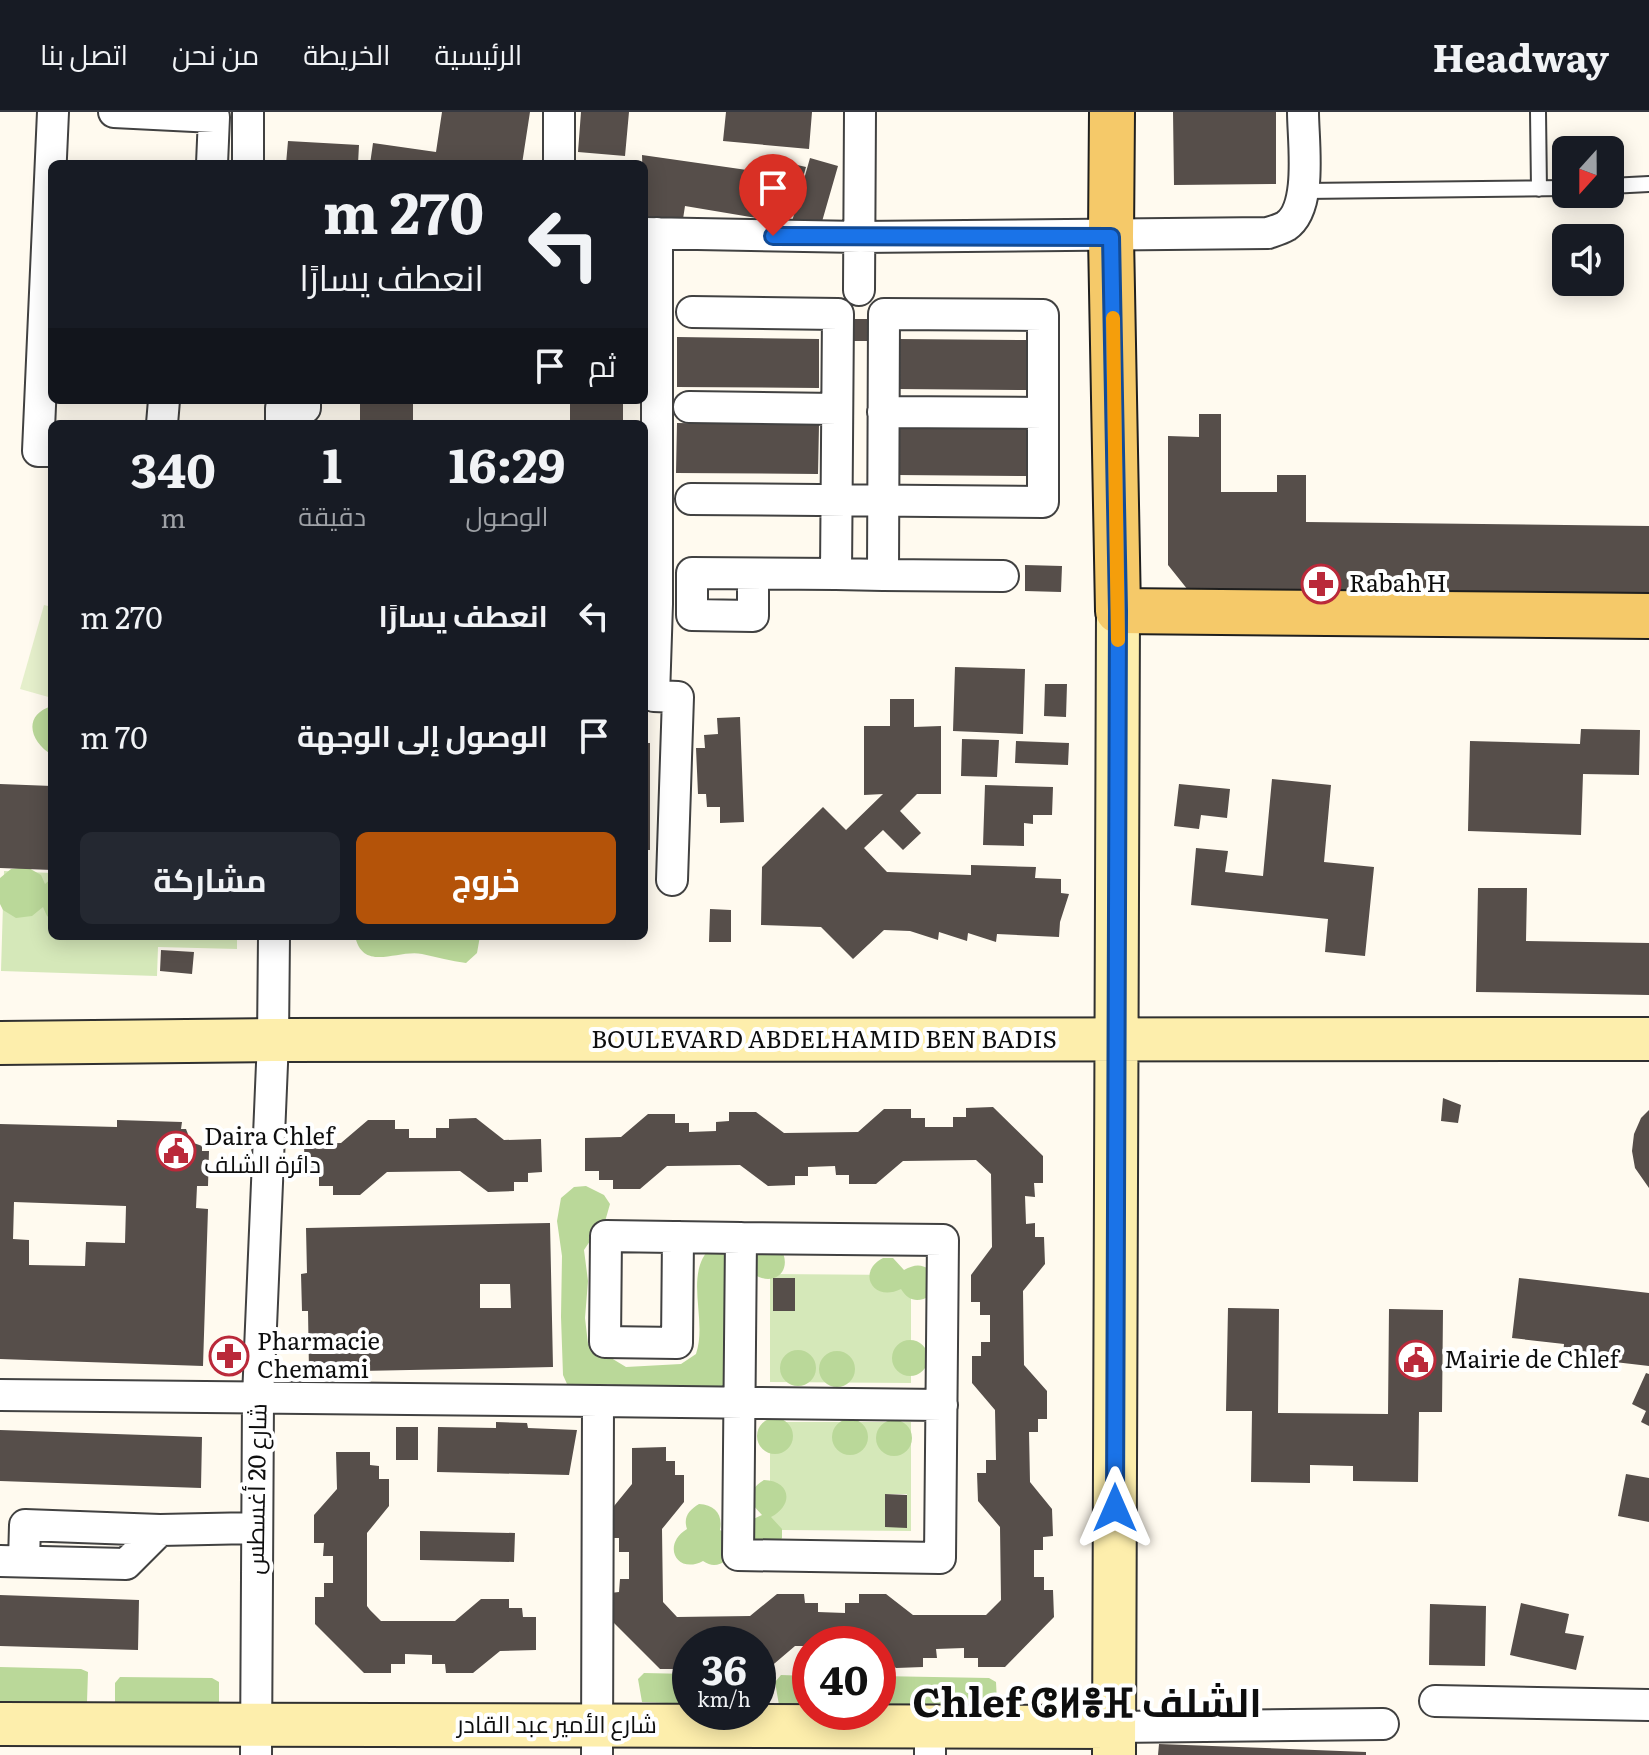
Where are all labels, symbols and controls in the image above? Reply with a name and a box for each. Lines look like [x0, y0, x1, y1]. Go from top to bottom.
text: Headway [1433, 27, 1609, 84]
text: اتصل بنا [40, 32, 128, 74]
text: من نحن [172, 32, 259, 74]
text: الخريطة [303, 32, 391, 74]
text: الرئيسية [435, 32, 522, 74]
north arrow [1552, 136, 1624, 208]
map controls [1552, 136, 1624, 296]
pin [739, 154, 807, 236]
icon: arrive [751, 166, 795, 210]
text: 270 m [323, 168, 484, 251]
icon: left [512, 192, 616, 296]
button: sound [1552, 224, 1624, 296]
text: انعطف يسارًا [299, 249, 484, 302]
text: ثم [588, 342, 616, 386]
icon: arrive [528, 344, 572, 388]
text: 1 [322, 427, 342, 498]
text: 16:29 [449, 427, 565, 498]
text: 340 [131, 432, 216, 503]
text: دقيقة [298, 495, 366, 534]
text: الوصول [466, 495, 548, 534]
text: m [161, 497, 186, 536]
pharmacy icon: Rabah H [1300, 563, 1342, 605]
place label: Rabah H [1349, 564, 1447, 599]
text: انعطف يسارًا [378, 592, 548, 636]
text: 270 m [80, 594, 163, 638]
icon: left [572, 594, 616, 638]
text: الوصول إلى الوجهة [297, 712, 548, 756]
text: 70 m [80, 714, 148, 758]
icon: arrive [572, 714, 616, 758]
button: مشاركة [80, 832, 340, 924]
button: خروج [356, 832, 616, 924]
street label: BOULEVARD ABDELHAMID BEN BADIS [591, 1020, 1057, 1055]
place label: Daira Chlef دائرة الشلف [204, 1117, 336, 1180]
public building icon: Daira Chlef دائرة الشلف [155, 1130, 197, 1172]
place label: Pharmacie Chemami [257, 1322, 380, 1385]
pharmacy icon: Pharmacie Chemami [208, 1335, 250, 1377]
public building icon: Mairie de Chlef [1395, 1339, 1437, 1381]
place label: Mairie de Chlef [1444, 1340, 1621, 1375]
street label: شارع 20 أغسطس [236, 1403, 274, 1575]
position arrow [1073, 1466, 1157, 1550]
speed limit sign: 40 [792, 1626, 896, 1730]
text: 36 [701, 1638, 747, 1697]
district label: Chlef ⵛⵍⴻⴼ الشلف [912, 1670, 1262, 1729]
text: km/h [697, 1683, 751, 1713]
street label: شارع الأمير عبد القادر [455, 1705, 657, 1741]

